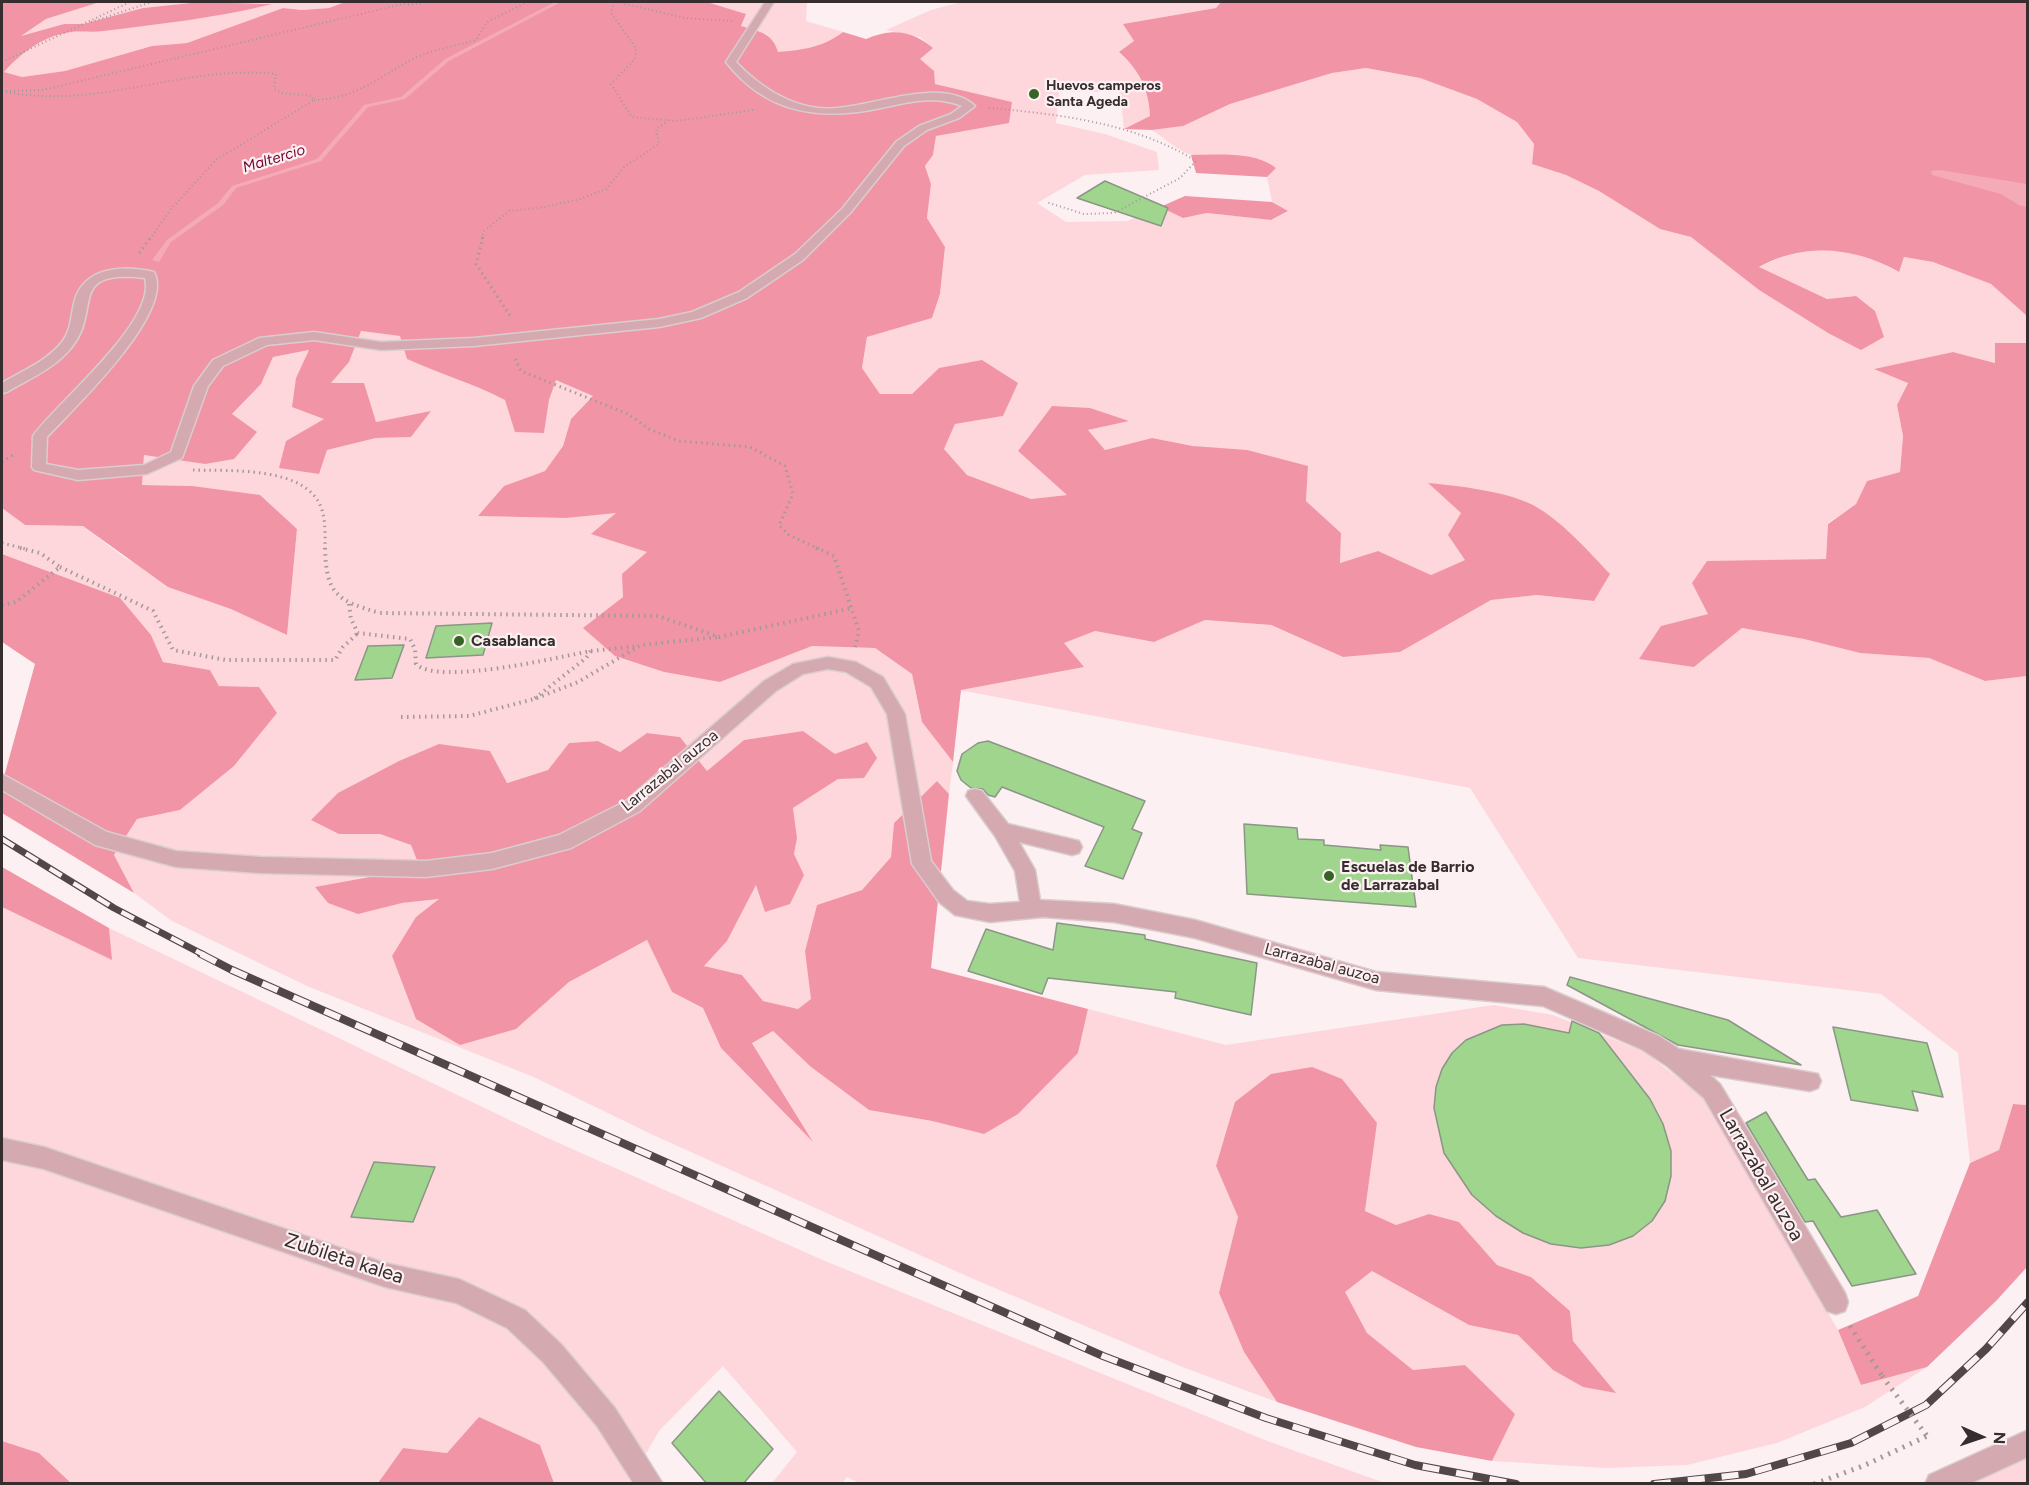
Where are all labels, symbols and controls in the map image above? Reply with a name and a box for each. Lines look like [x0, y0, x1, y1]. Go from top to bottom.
place label: Huevos camperos Santa Ageda [1046, 78, 1161, 110]
marker: Huevos camperos Santa Ageda [1027, 87, 1041, 101]
water label: Maltercio [241, 141, 307, 177]
place label: Casablanca [471, 631, 555, 651]
marker: Casablanca [452, 634, 466, 648]
street label: Larrazabal auzoa [618, 726, 722, 816]
place label: Escuelas de Barrio de Larrazabal [1341, 857, 1474, 895]
marker: Escuelas de Barrio de Larrazabal [1322, 869, 1336, 883]
street label: Larrazabal auzoa [1262, 939, 1382, 989]
street label: Larrazabal auzoa [1713, 1105, 1809, 1245]
street label: Zubileta kalea [282, 1229, 406, 1289]
north arrow [1951, 1407, 2011, 1467]
text: N [1990, 1431, 2009, 1445]

